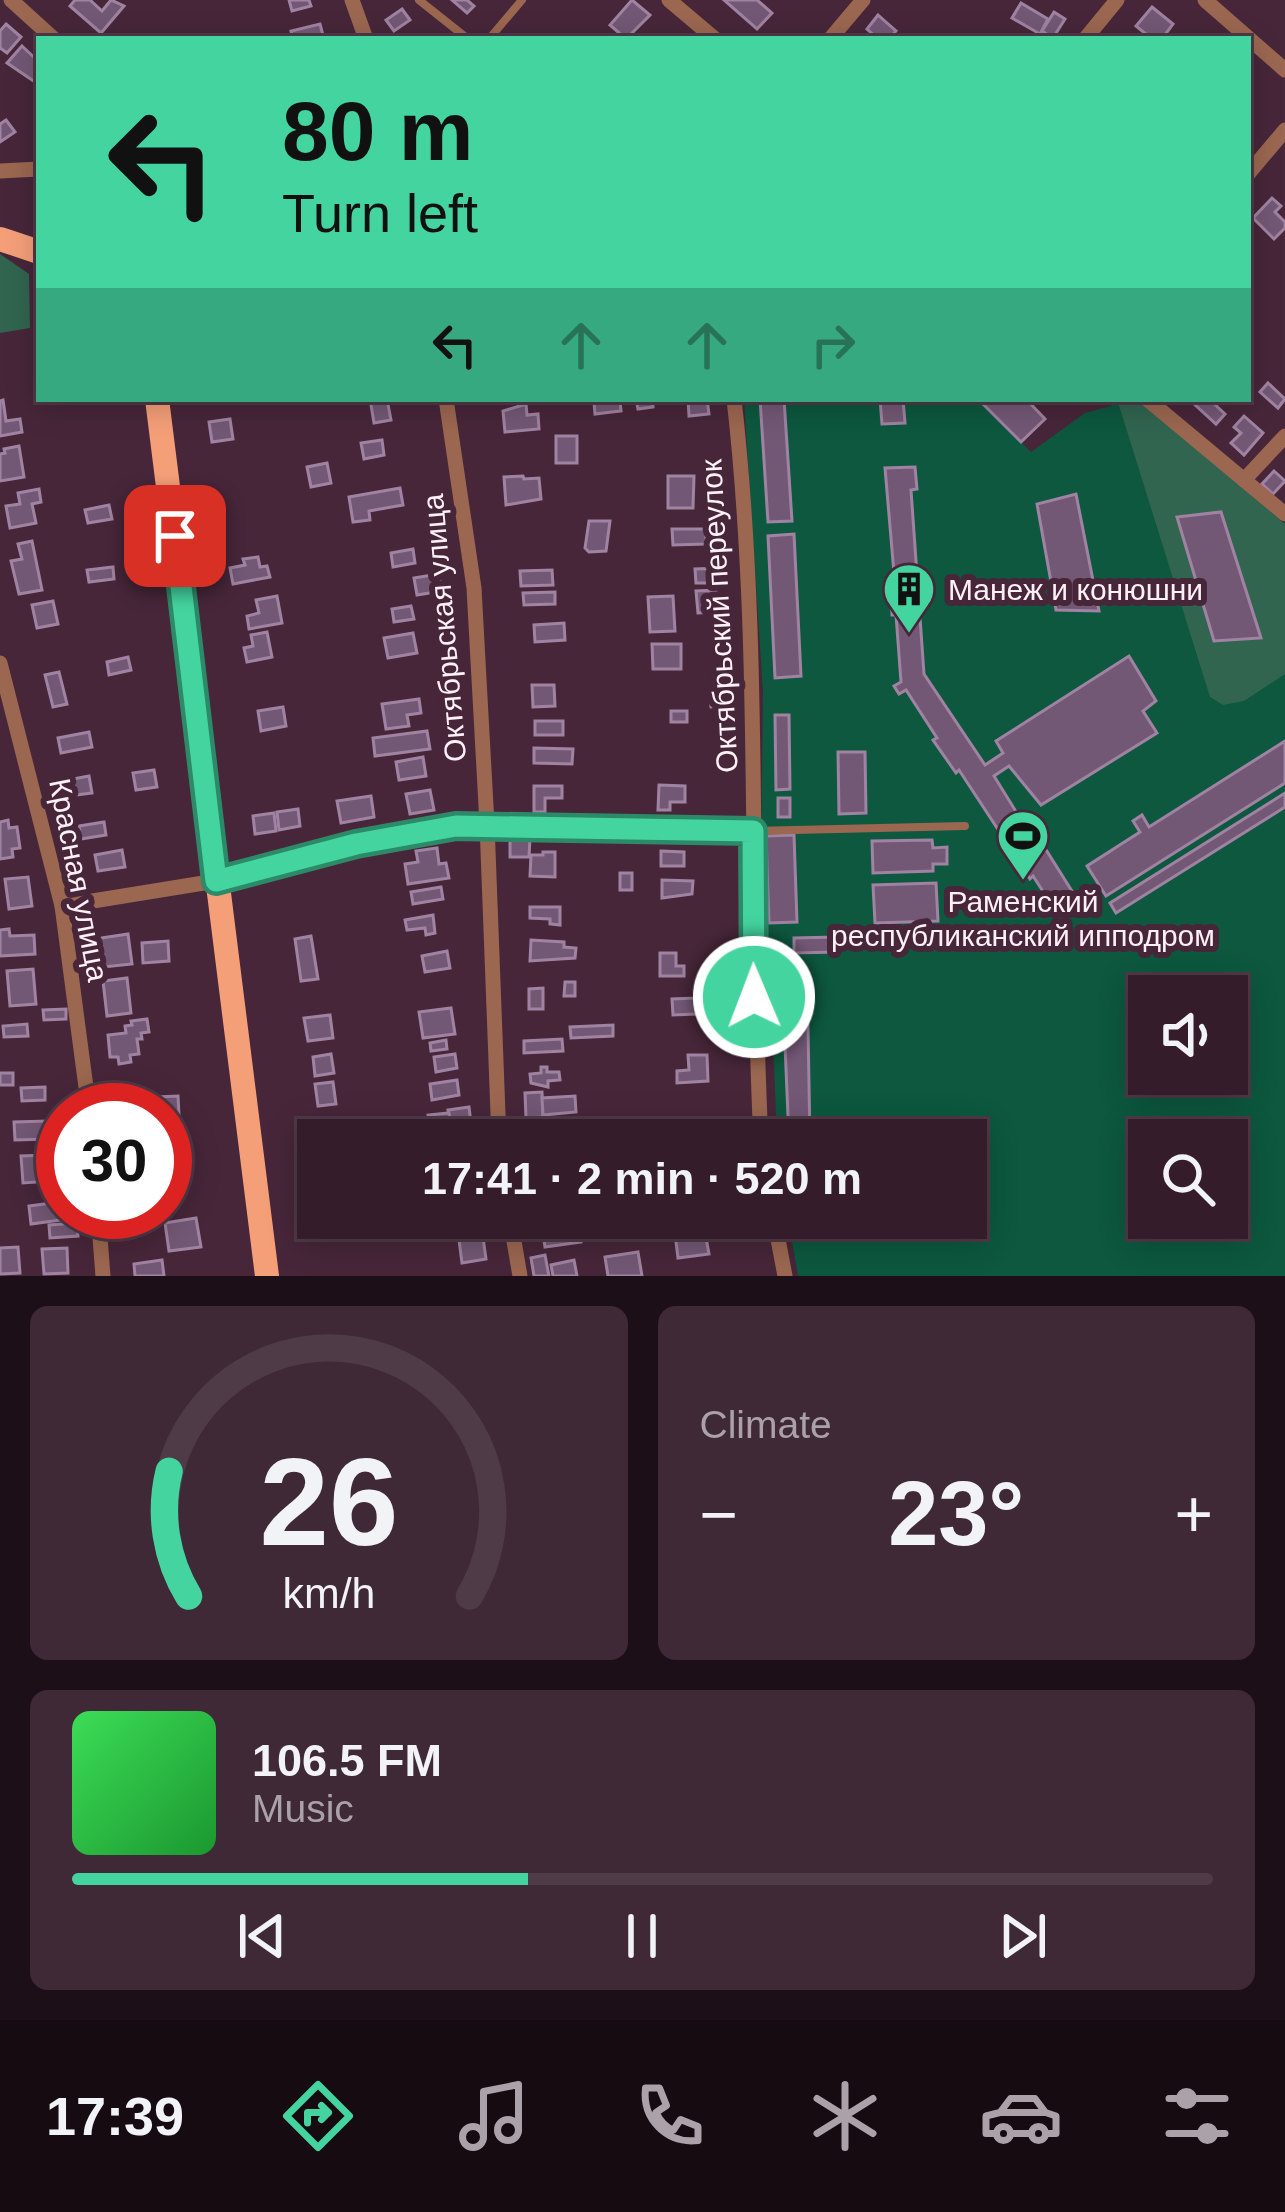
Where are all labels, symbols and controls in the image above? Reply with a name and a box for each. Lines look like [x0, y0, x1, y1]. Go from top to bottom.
icon: left [84, 84, 240, 240]
text: 80 m [282, 84, 473, 178]
text: Turn left [282, 183, 478, 243]
icon: left [422, 312, 488, 378]
icon: ahead [548, 312, 614, 378]
icon: ahead [674, 312, 740, 378]
icon: right [800, 312, 866, 378]
street label: Октябрьский переулок [694, 457, 744, 774]
pin [124, 485, 226, 587]
street label: Октябрьская улица [416, 492, 472, 763]
icon: arrive [142, 503, 208, 569]
building icon: Манеж и конюшни [881, 561, 937, 635]
place label: Манеж и конюшни [948, 573, 1203, 606]
street label: Красная улица [43, 776, 115, 985]
sports icon: Раменский республиканский ипподром [995, 808, 1051, 882]
place label: Раменский республиканский ипподром [831, 885, 1215, 952]
position arrow [691, 934, 817, 1060]
map controls [1128, 975, 1248, 1239]
button: sound [1128, 975, 1248, 1095]
speed limit sign: 30 [36, 1083, 192, 1239]
button: search [1128, 1119, 1248, 1239]
text: 17:41 · 2 min · 520 m [422, 1153, 862, 1204]
text: Climate [700, 1403, 832, 1446]
text: 26 [259, 1432, 398, 1571]
text: 23° [888, 1464, 1024, 1564]
text: − [700, 1477, 738, 1551]
text: + [1174, 1477, 1213, 1551]
text: km/h [282, 1569, 375, 1617]
text: 106.5 FM [252, 1735, 442, 1786]
text: Music [252, 1787, 354, 1830]
icon: previous [229, 1903, 295, 1969]
icon: pause [609, 1903, 675, 1969]
icon: next [990, 1903, 1056, 1969]
icon: directions [276, 2074, 360, 2158]
icon: music [452, 2074, 536, 2158]
icon: phone [628, 2074, 712, 2158]
icon: climate [803, 2074, 887, 2158]
icon: car [979, 2074, 1063, 2158]
icon: filters [1155, 2074, 1239, 2158]
text: 17:39 [46, 2086, 184, 2146]

